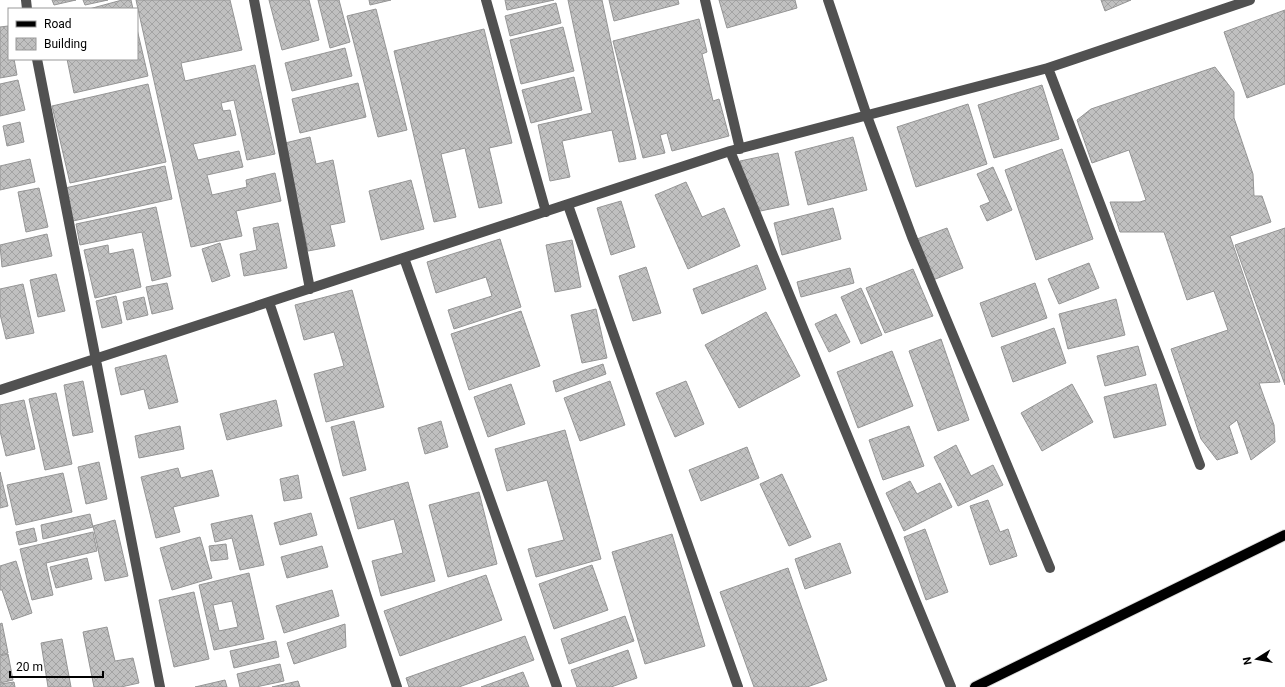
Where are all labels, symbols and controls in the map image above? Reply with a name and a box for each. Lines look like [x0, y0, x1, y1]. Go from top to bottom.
legend [8, 8, 138, 60]
text: Road [44, 17, 72, 31]
text: Building [44, 37, 87, 51]
north arrow [1237, 639, 1277, 679]
scale bar [10, 653, 103, 679]
text: N [1241, 656, 1255, 666]
text: 20 m [16, 660, 43, 674]

